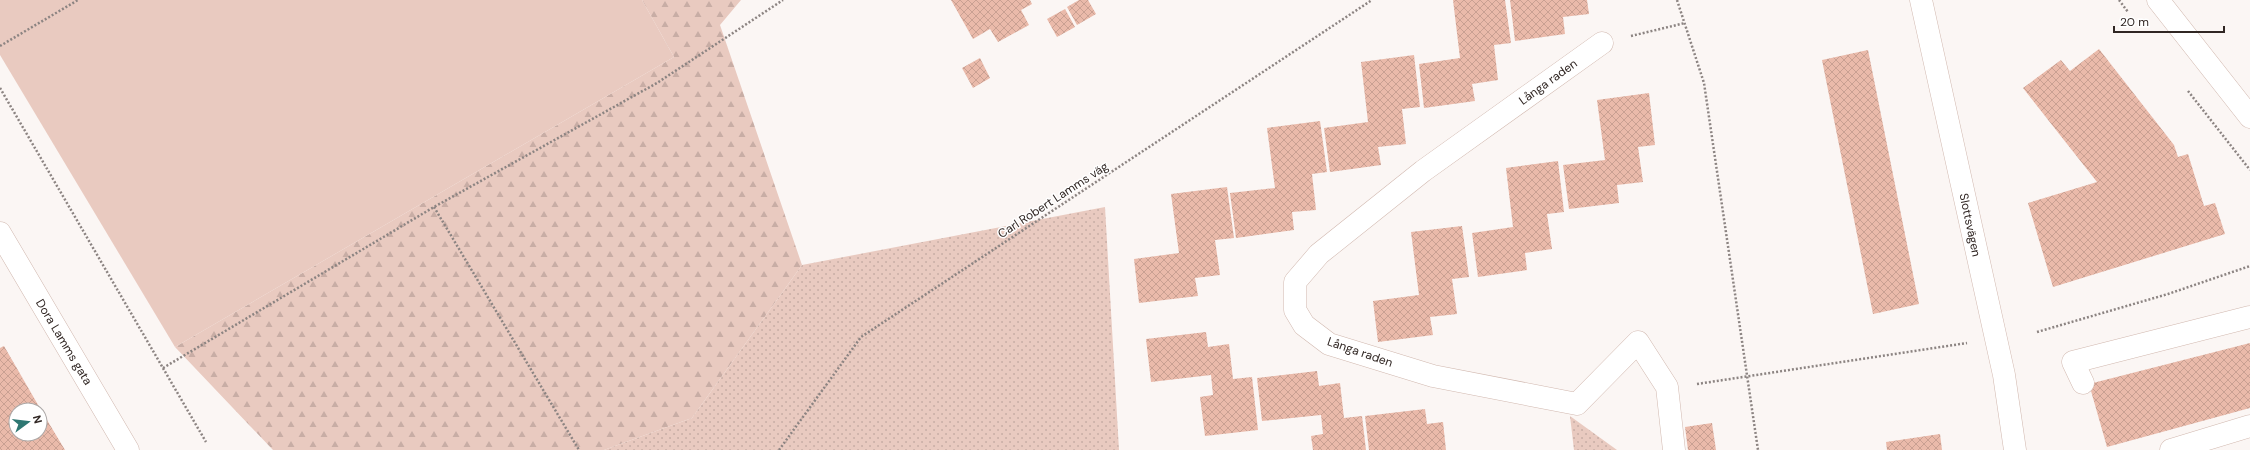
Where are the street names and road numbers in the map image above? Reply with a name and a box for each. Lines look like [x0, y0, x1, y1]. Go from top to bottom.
street label: Långa raden [1516, 55, 1580, 109]
street label: Carl Robert Lamms väg [995, 158, 1112, 242]
street label: Slottsvägen [1955, 192, 1985, 258]
street label: Dora Lamms gata [32, 296, 96, 388]
street label: Långa raden [1325, 333, 1395, 371]

